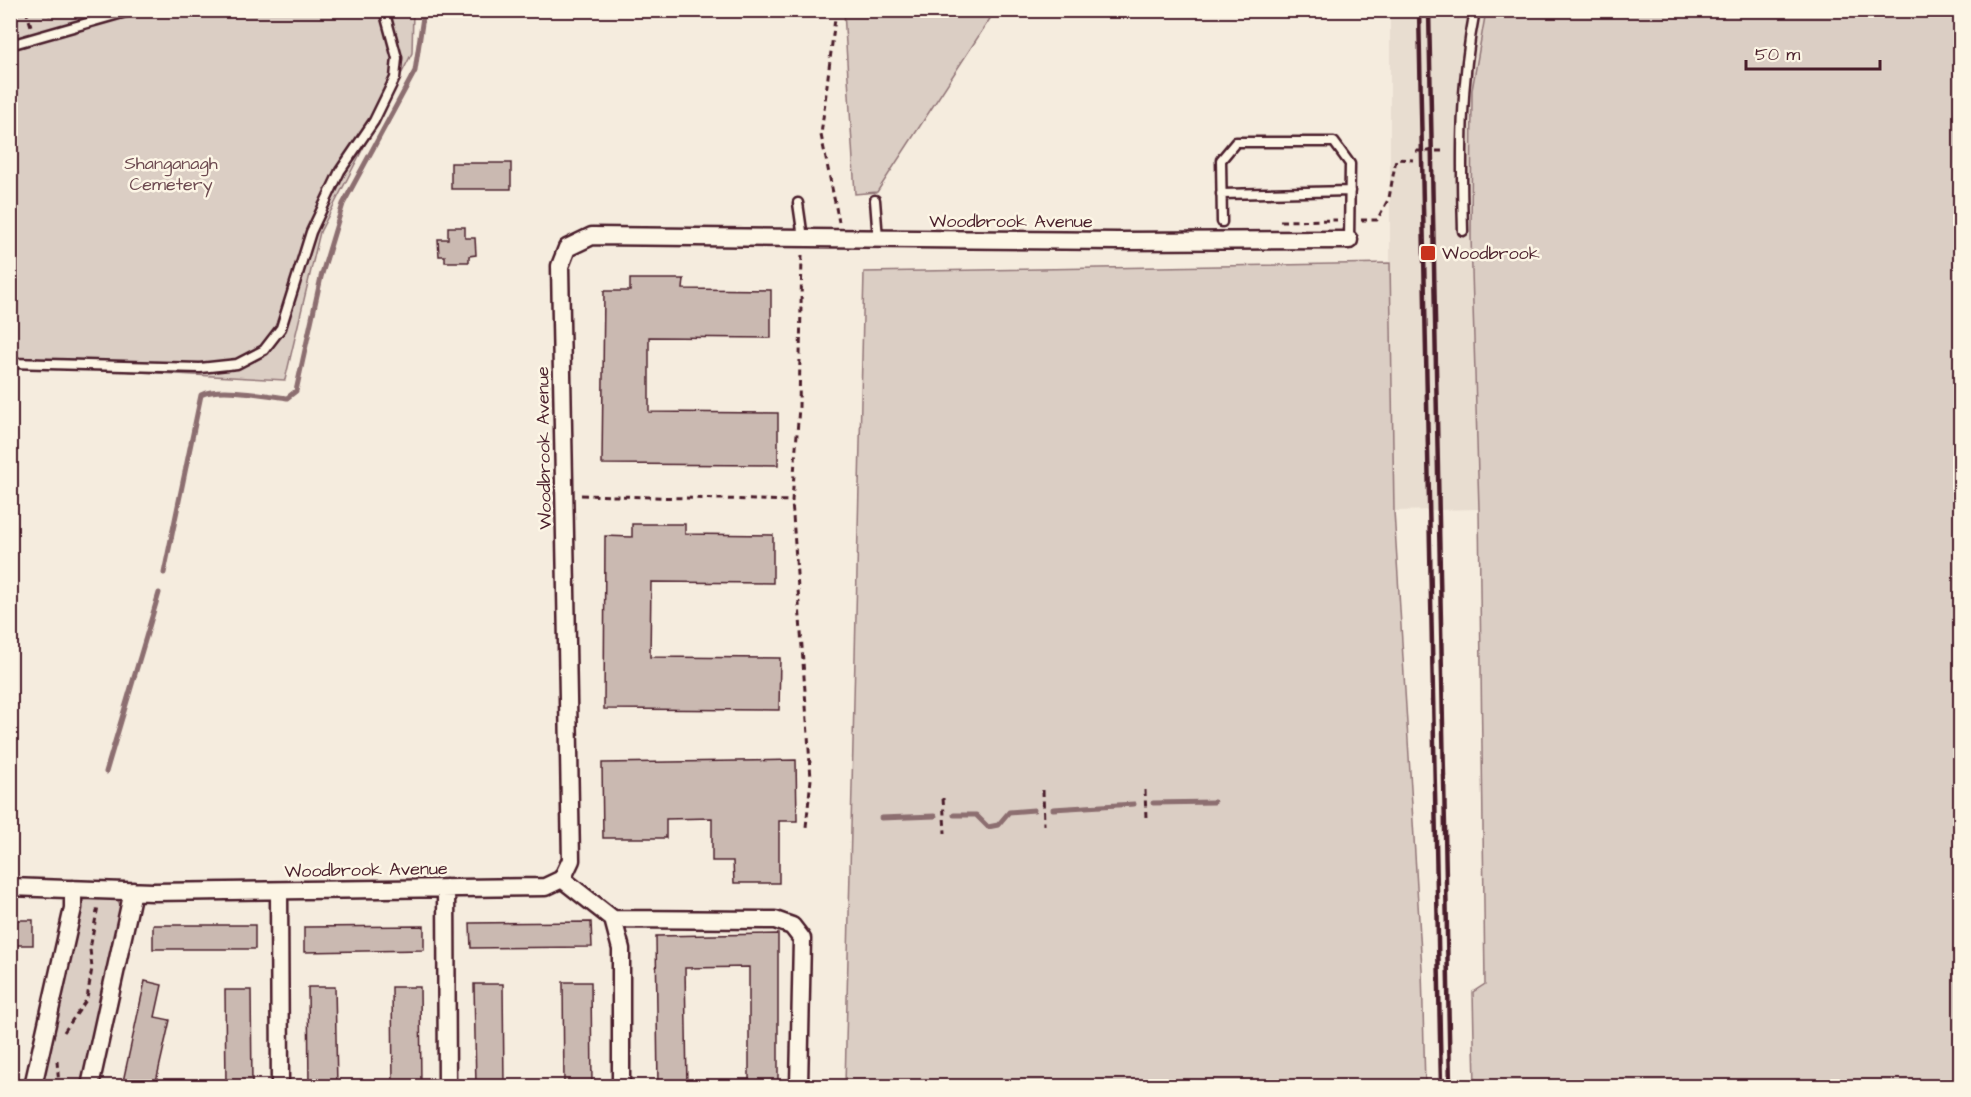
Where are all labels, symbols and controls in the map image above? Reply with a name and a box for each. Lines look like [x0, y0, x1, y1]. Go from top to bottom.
scale bar [1746, 33, 1880, 71]
text: 50 m [1755, 42, 1800, 67]
park label: Shanganagh Cemetery [124, 151, 218, 198]
street label: Woodbrook Avenue [929, 209, 1093, 234]
place label: Woodbrook [1442, 241, 1540, 266]
marker: Woodbrook [1419, 244, 1437, 262]
street label: Woodbrook Avenue [530, 366, 558, 530]
street label: Woodbrook Avenue [284, 856, 448, 884]

